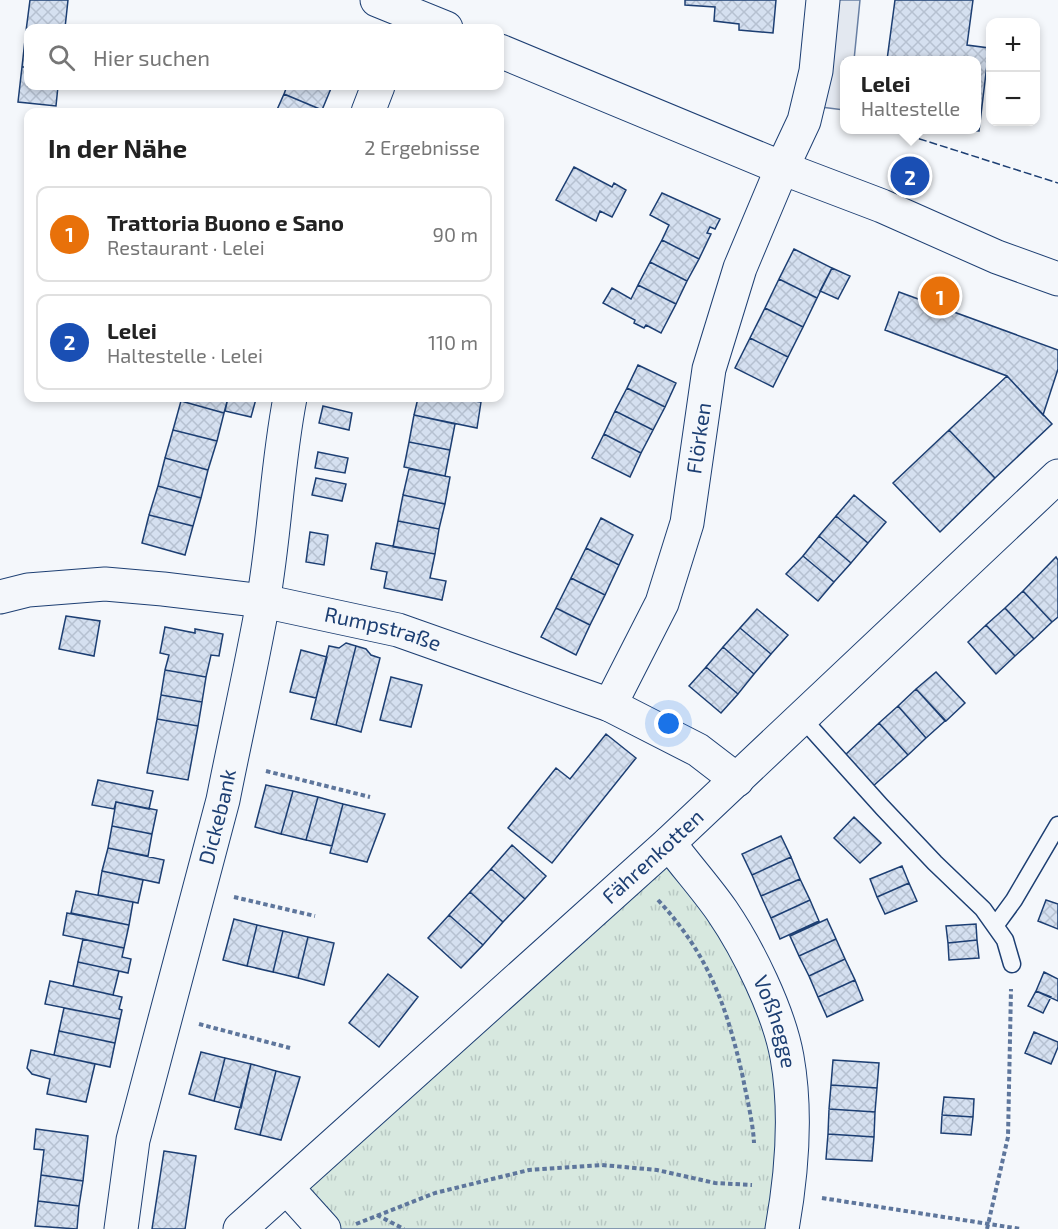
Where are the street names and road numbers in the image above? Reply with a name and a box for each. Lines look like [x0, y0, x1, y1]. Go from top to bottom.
street label: Flörken [680, 401, 715, 475]
street label: Rumpstraße [322, 601, 445, 655]
street label: Dickebank [193, 766, 240, 867]
street label: Fährenkotten [596, 803, 708, 908]
street label: Voßhegge [749, 971, 803, 1070]

